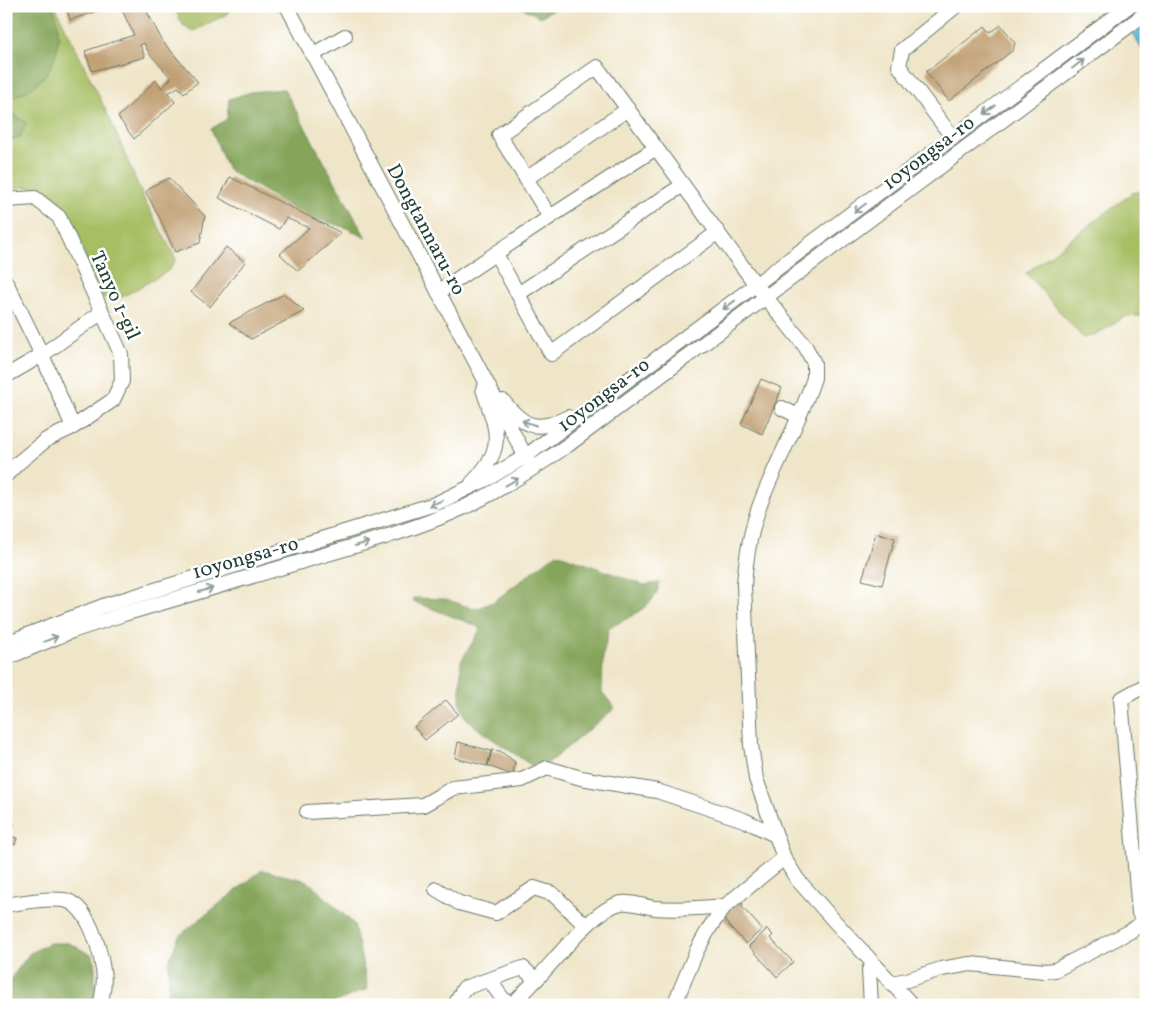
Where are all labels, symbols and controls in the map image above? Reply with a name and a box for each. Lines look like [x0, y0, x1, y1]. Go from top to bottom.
one-way arrow [1071, 59, 1084, 70]
one-way arrow [984, 105, 997, 116]
street label: 10yongsa-ro [877, 110, 981, 198]
street label: Dongtannaru-ro [379, 159, 472, 301]
one-way arrow [853, 203, 867, 213]
street label: Tanyo 1-gil [82, 247, 146, 345]
one-way arrow [722, 300, 736, 310]
street label: 10yongsa-ro [552, 352, 656, 440]
one-way arrow [521, 417, 537, 427]
one-way arrow [504, 477, 519, 487]
one-way arrow [429, 499, 444, 508]
street label: 10yongsa-ro [189, 530, 302, 587]
one-way arrow [354, 539, 370, 548]
one-way arrow [198, 584, 214, 594]
one-way arrow [43, 634, 58, 643]

